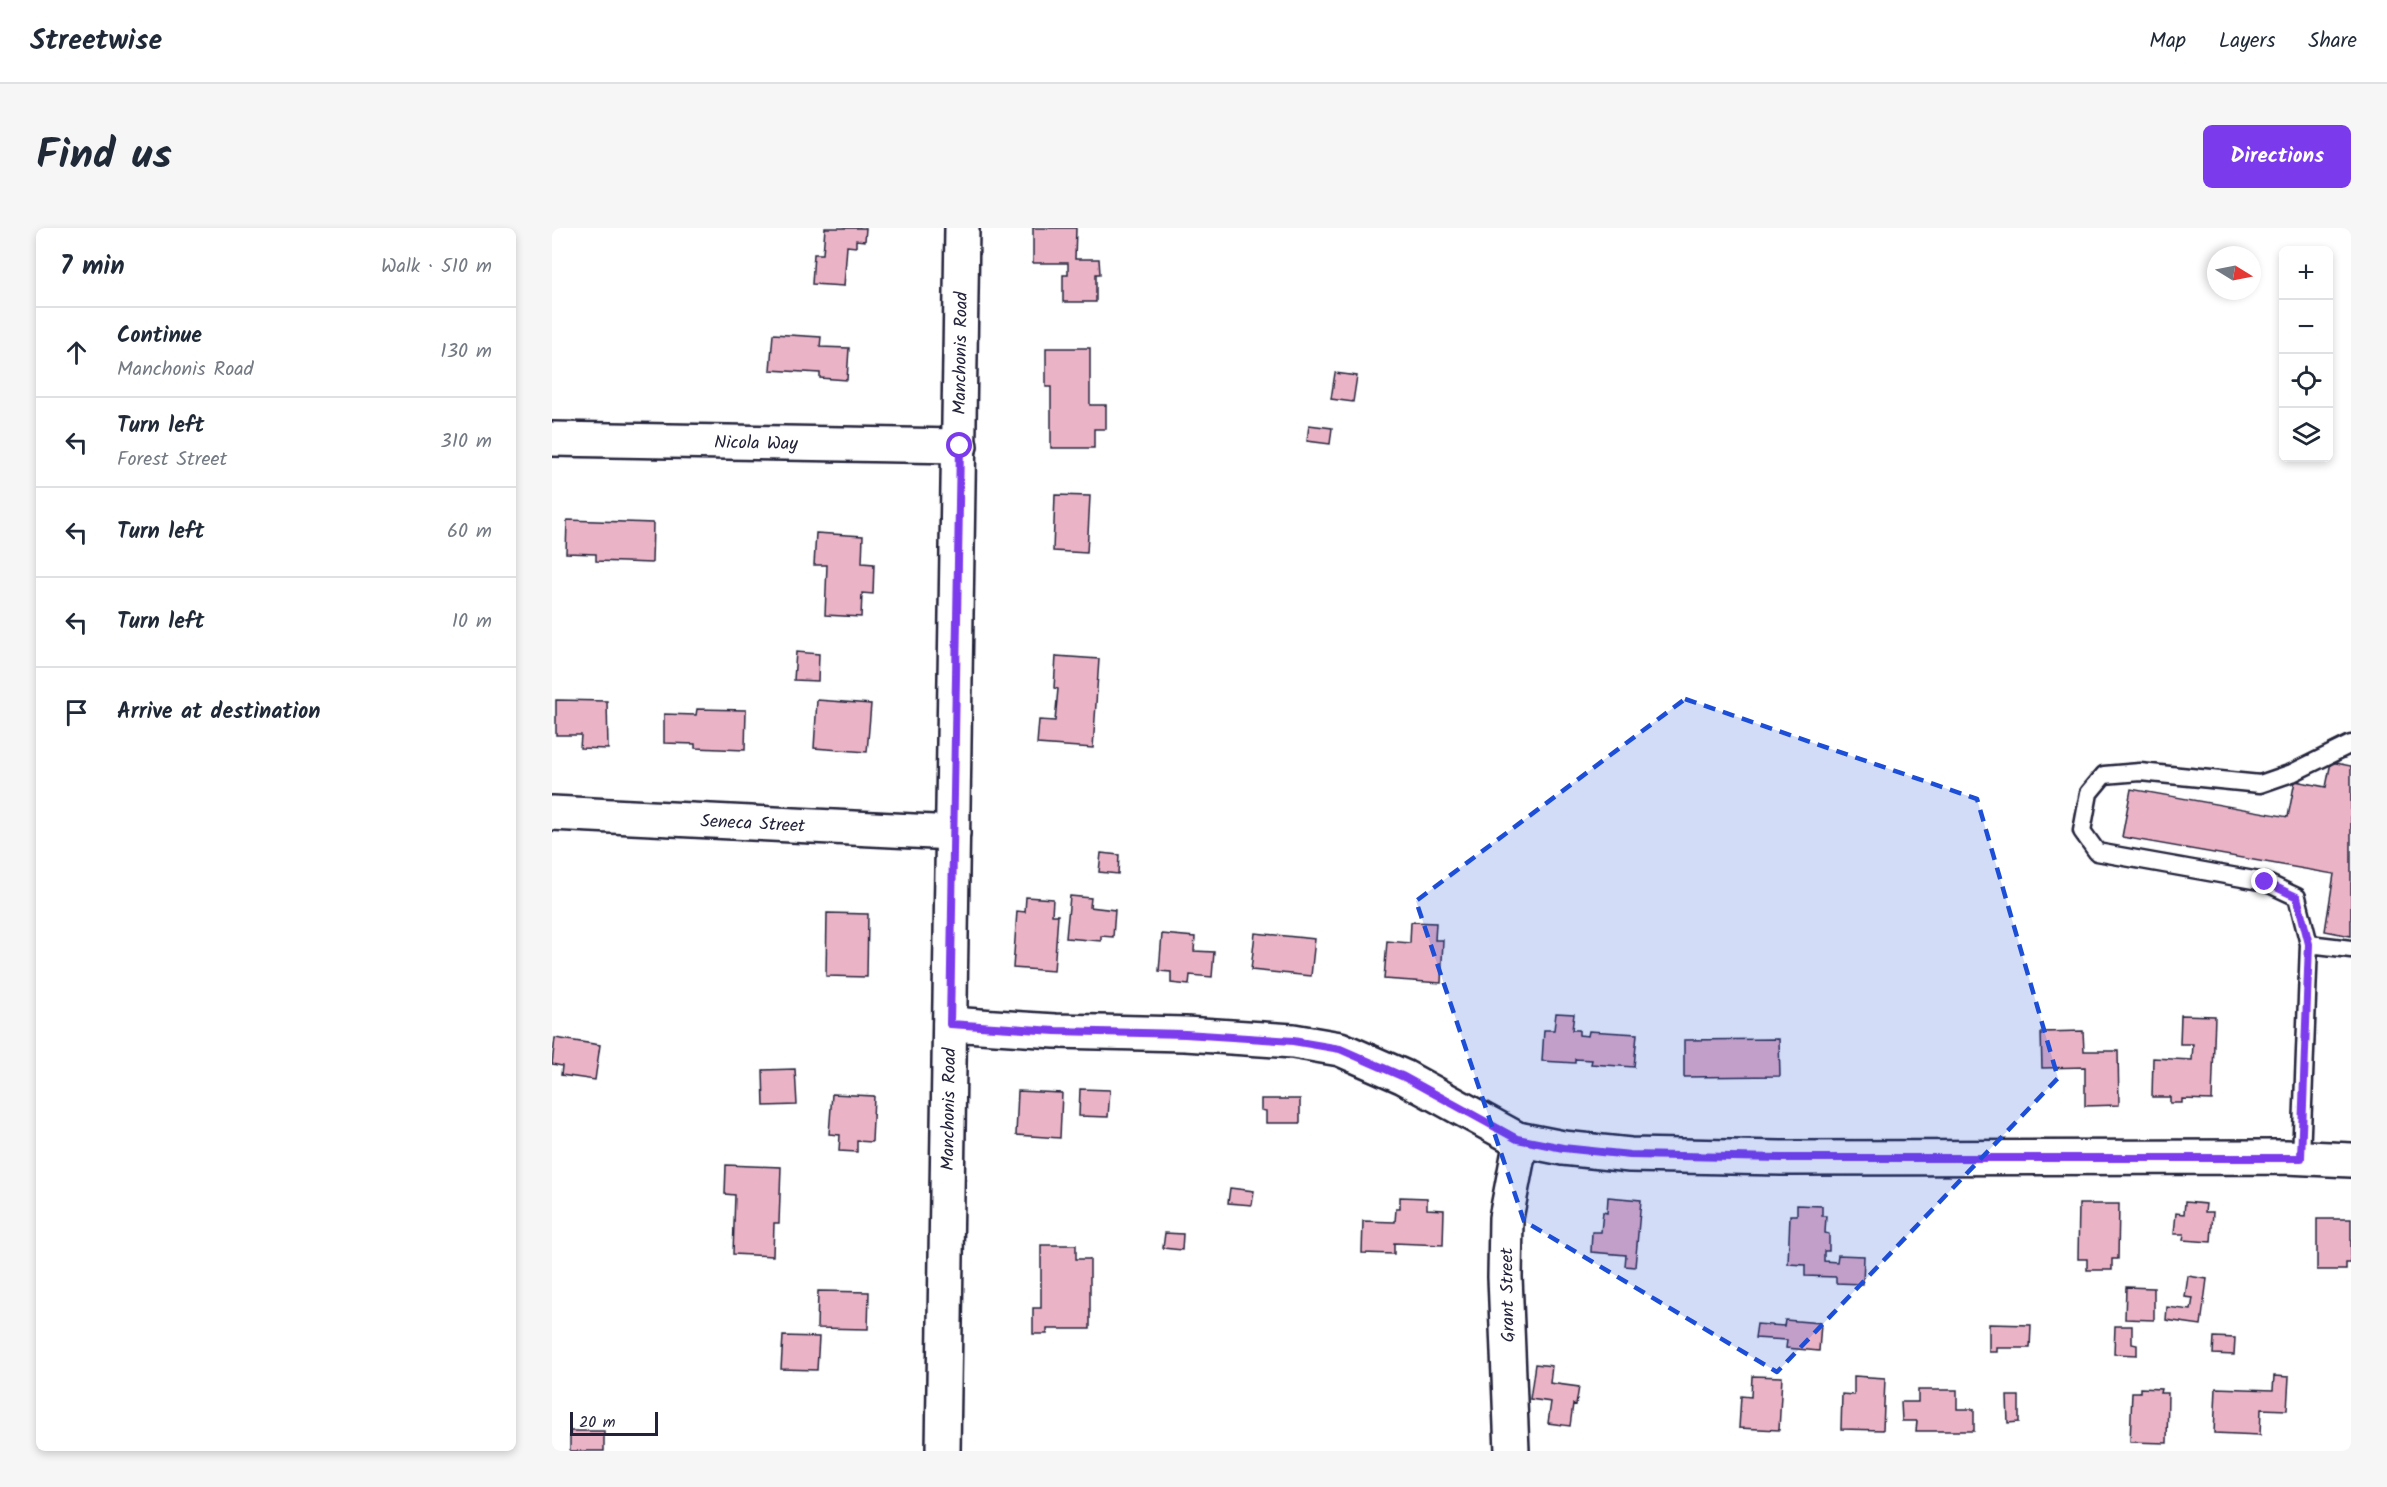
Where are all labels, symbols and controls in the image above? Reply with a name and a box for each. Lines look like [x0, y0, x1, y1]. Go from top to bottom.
text: Streetwise [30, 19, 162, 64]
text: Map [2149, 25, 2186, 58]
text: Layers [2219, 25, 2275, 58]
text: Share [2308, 25, 2357, 58]
text: Find us [36, 123, 172, 190]
button: Directions [2203, 125, 2351, 188]
text: 7 min [60, 246, 125, 288]
north arrow [2207, 246, 2261, 300]
map controls [2279, 246, 2333, 462]
button: + [2279, 246, 2333, 300]
text: Walk · 510 m [381, 251, 492, 283]
street label: Manchonis Road [946, 290, 977, 415]
button: − [2279, 300, 2333, 354]
text: Continue [117, 319, 202, 354]
icon: ahead [60, 336, 93, 369]
text: 130 m [440, 336, 492, 368]
text: Manchonis Road [117, 354, 254, 386]
button: locate [2279, 354, 2333, 408]
button: layers [2279, 408, 2333, 462]
text: Turn left [117, 409, 204, 444]
icon: left [60, 426, 93, 459]
text: 310 m [440, 426, 492, 458]
street label: Nicola Way [714, 429, 799, 459]
route start [946, 432, 972, 458]
text: Forest Street [117, 444, 227, 476]
text: Turn left [117, 515, 204, 550]
icon: left [60, 516, 93, 549]
text: 60 m [447, 516, 492, 548]
text: Turn left [117, 605, 204, 640]
icon: left [60, 606, 93, 639]
text: 10 m [452, 606, 492, 638]
text: Arrive at destination [117, 695, 320, 730]
icon: arrive [60, 696, 93, 729]
street label: Seneca Street [700, 807, 807, 842]
route end [2251, 868, 2277, 894]
street label: Manchonis Road [934, 1046, 965, 1171]
street label: Grant Street [1493, 1246, 1524, 1343]
scale bar [570, 1409, 658, 1436]
text: 20 m [579, 1410, 615, 1435]

